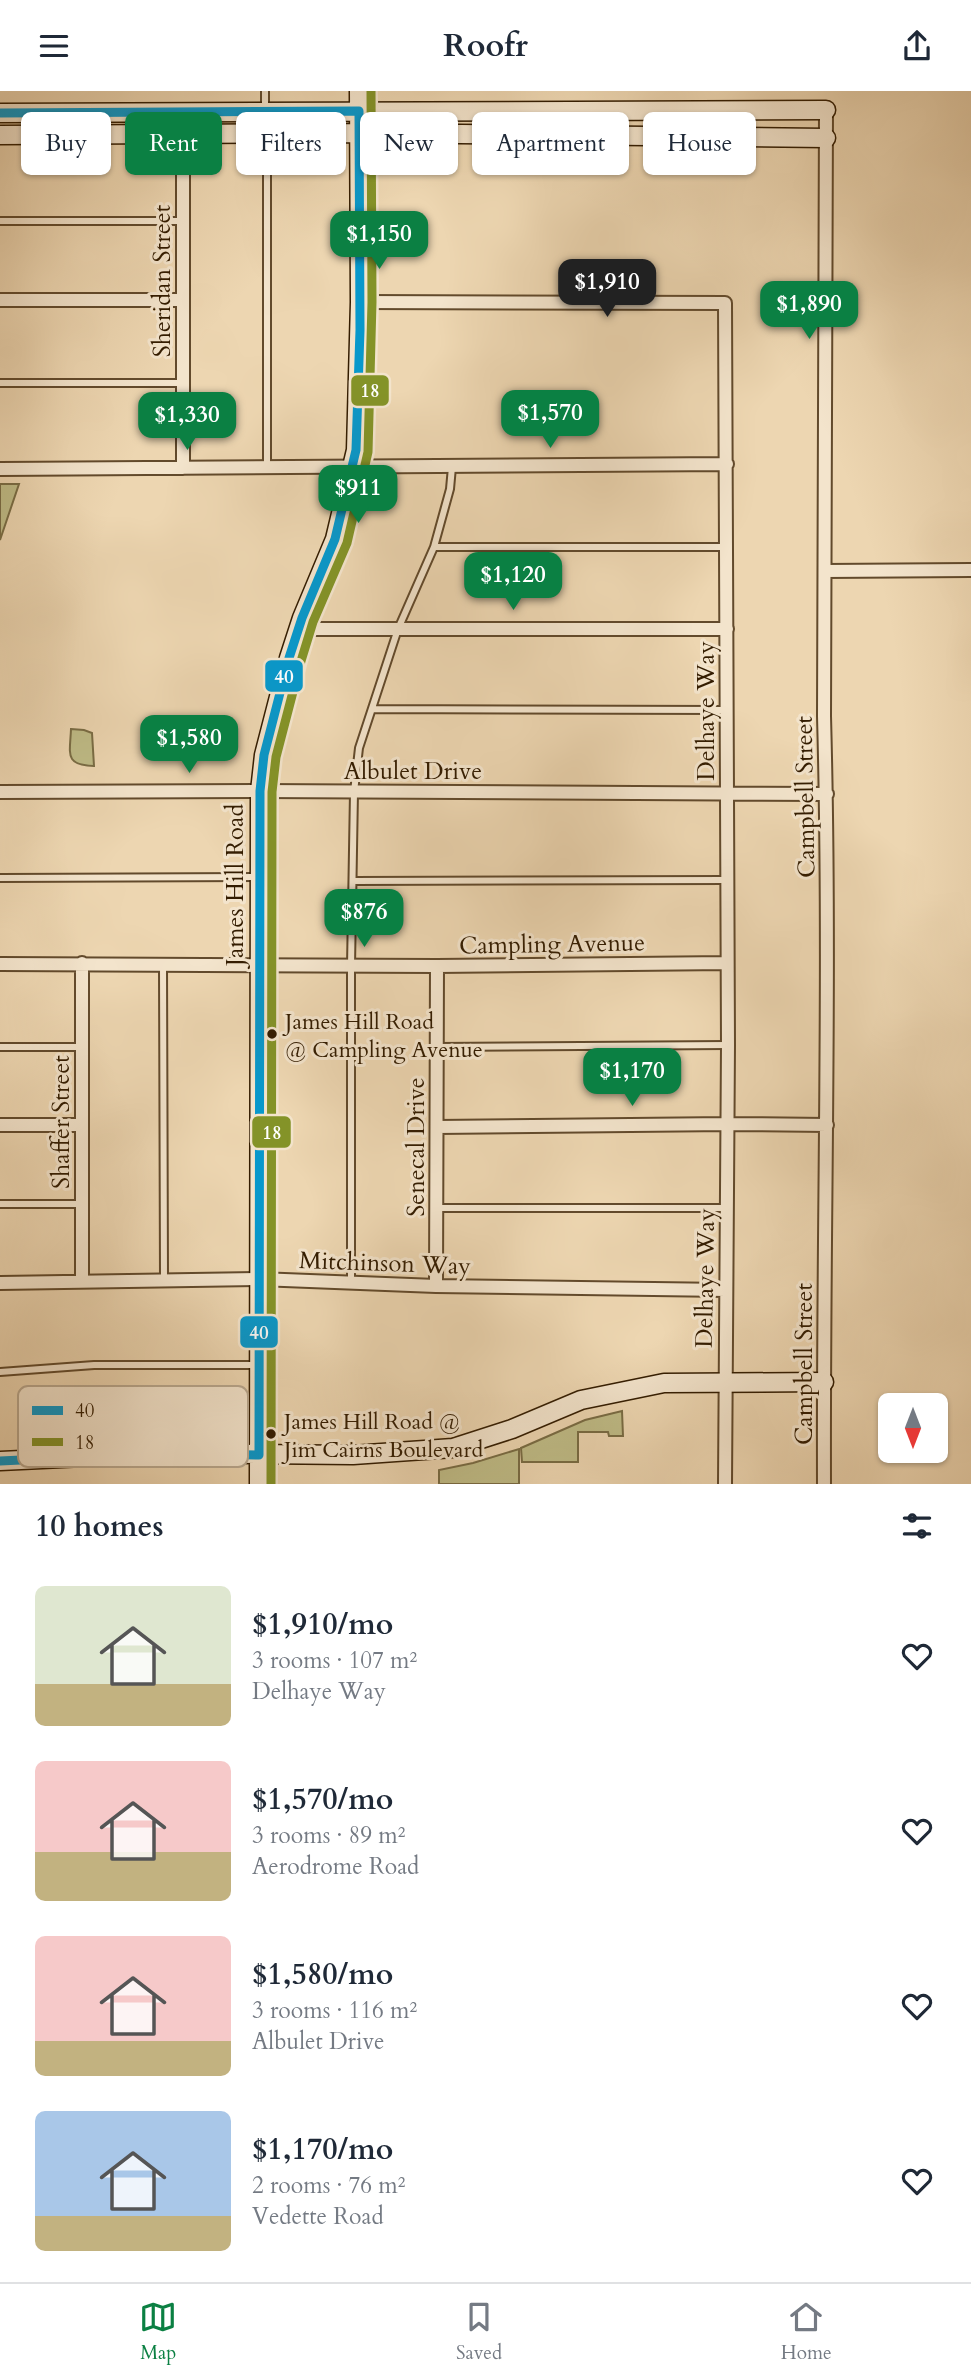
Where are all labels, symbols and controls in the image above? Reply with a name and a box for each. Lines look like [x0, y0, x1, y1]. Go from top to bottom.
text: Roofr [443, 24, 528, 68]
icon: menu [35, 27, 73, 65]
icon: share [898, 27, 936, 65]
chip: Buy [21, 112, 111, 175]
chip: Rent [125, 112, 222, 175]
chip: Filters [236, 112, 346, 175]
chip: New [360, 112, 458, 175]
chip: Apartment [472, 112, 629, 175]
chip: House [643, 112, 756, 175]
street label: Sheridan Street [146, 204, 179, 357]
pin: $1,150 [322, 211, 436, 271]
text: $1,150 [346, 218, 412, 249]
pin: $1,910 [550, 259, 664, 319]
text: $1,910 [574, 266, 640, 297]
pin: $1,890 [752, 281, 866, 341]
text: $1,890 [776, 288, 842, 319]
line badge: 18 [350, 374, 390, 407]
text: 18 [360, 378, 380, 404]
pin: $1,570 [493, 391, 607, 450]
pin: $1,330 [130, 393, 244, 452]
text: $1,570 [517, 397, 583, 428]
text: $1,330 [154, 399, 220, 430]
pin: $911 [317, 465, 399, 525]
text: $911 [334, 472, 382, 503]
pin: $1,120 [456, 553, 570, 612]
text: $1,120 [480, 559, 546, 590]
street label: Delhaye Way [690, 641, 723, 781]
line badge: 40 [264, 659, 304, 693]
text: 40 [274, 664, 294, 690]
pin: $1,580 [132, 715, 246, 775]
street label: Campbell Street [788, 715, 823, 878]
text: $1,580 [156, 722, 222, 753]
street label: Albulet Drive [344, 755, 482, 788]
street label: James Hill Road [219, 804, 252, 969]
pin: $876 [323, 889, 405, 949]
text: $876 [340, 896, 388, 927]
street label: Campling Avenue [459, 926, 645, 963]
place label: James Hill Road @ Campling Avenue [282, 1007, 483, 1065]
marker: James Hill Road @ Campling Avenue [265, 1027, 279, 1041]
pin: $1,170 [575, 1049, 689, 1108]
street label: Shaffer Street [45, 1055, 78, 1189]
text: $1,170 [599, 1055, 665, 1086]
street label: Senecal Drive [400, 1077, 433, 1217]
line badge: 18 [251, 1115, 292, 1149]
text: 18 [262, 1120, 282, 1146]
street label: Delhaye Way [688, 1208, 723, 1348]
street label: Mitchinson Way [298, 1244, 472, 1283]
street label: Campbell Street [788, 1283, 821, 1445]
line badge: 40 [239, 1315, 279, 1349]
text: 40 [249, 1320, 269, 1346]
legend [18, 1386, 248, 1467]
north arrow [878, 1393, 948, 1463]
map controls [878, 1393, 948, 1463]
text: 40 [75, 1398, 95, 1424]
place label: James Hill Road @ Jim Cairns Boulevard [281, 1407, 484, 1465]
marker: James Hill Road @ Jim Cairns Boulevard [264, 1427, 278, 1441]
text: 18 [75, 1430, 94, 1456]
text: 10 homes [35, 1506, 164, 1547]
icon: filters [898, 1507, 936, 1545]
text: $1,910/mo [252, 1604, 393, 1645]
icon: home [91, 1614, 175, 1698]
icon: heart [898, 1637, 936, 1675]
text: 3 rooms · 107 m² [252, 1645, 417, 1676]
text: Delhaye Way [252, 1676, 386, 1707]
text: $1,570/mo [252, 1779, 393, 1820]
icon: home [91, 1789, 175, 1873]
icon: heart [898, 1812, 936, 1850]
text: 3 rooms · 89 m² [252, 1820, 405, 1851]
text: Aerodrome Road [252, 1851, 419, 1882]
text: $1,580/mo [252, 1954, 393, 1995]
icon: home [91, 1964, 175, 2048]
icon: heart [898, 1987, 936, 2025]
text: 3 rooms · 116 m² [252, 1995, 417, 2026]
text: Albulet Drive [252, 2026, 385, 2057]
text: $1,170/mo [252, 2129, 393, 2170]
icon: home [91, 2139, 175, 2223]
icon: heart [898, 2162, 936, 2200]
text: 2 rooms · 76 m² [252, 2170, 405, 2201]
text: Vedette Road [252, 2201, 384, 2232]
tab: Map [139, 2298, 177, 2366]
tab: Saved [456, 2298, 502, 2366]
tab: Home [781, 2298, 832, 2366]

